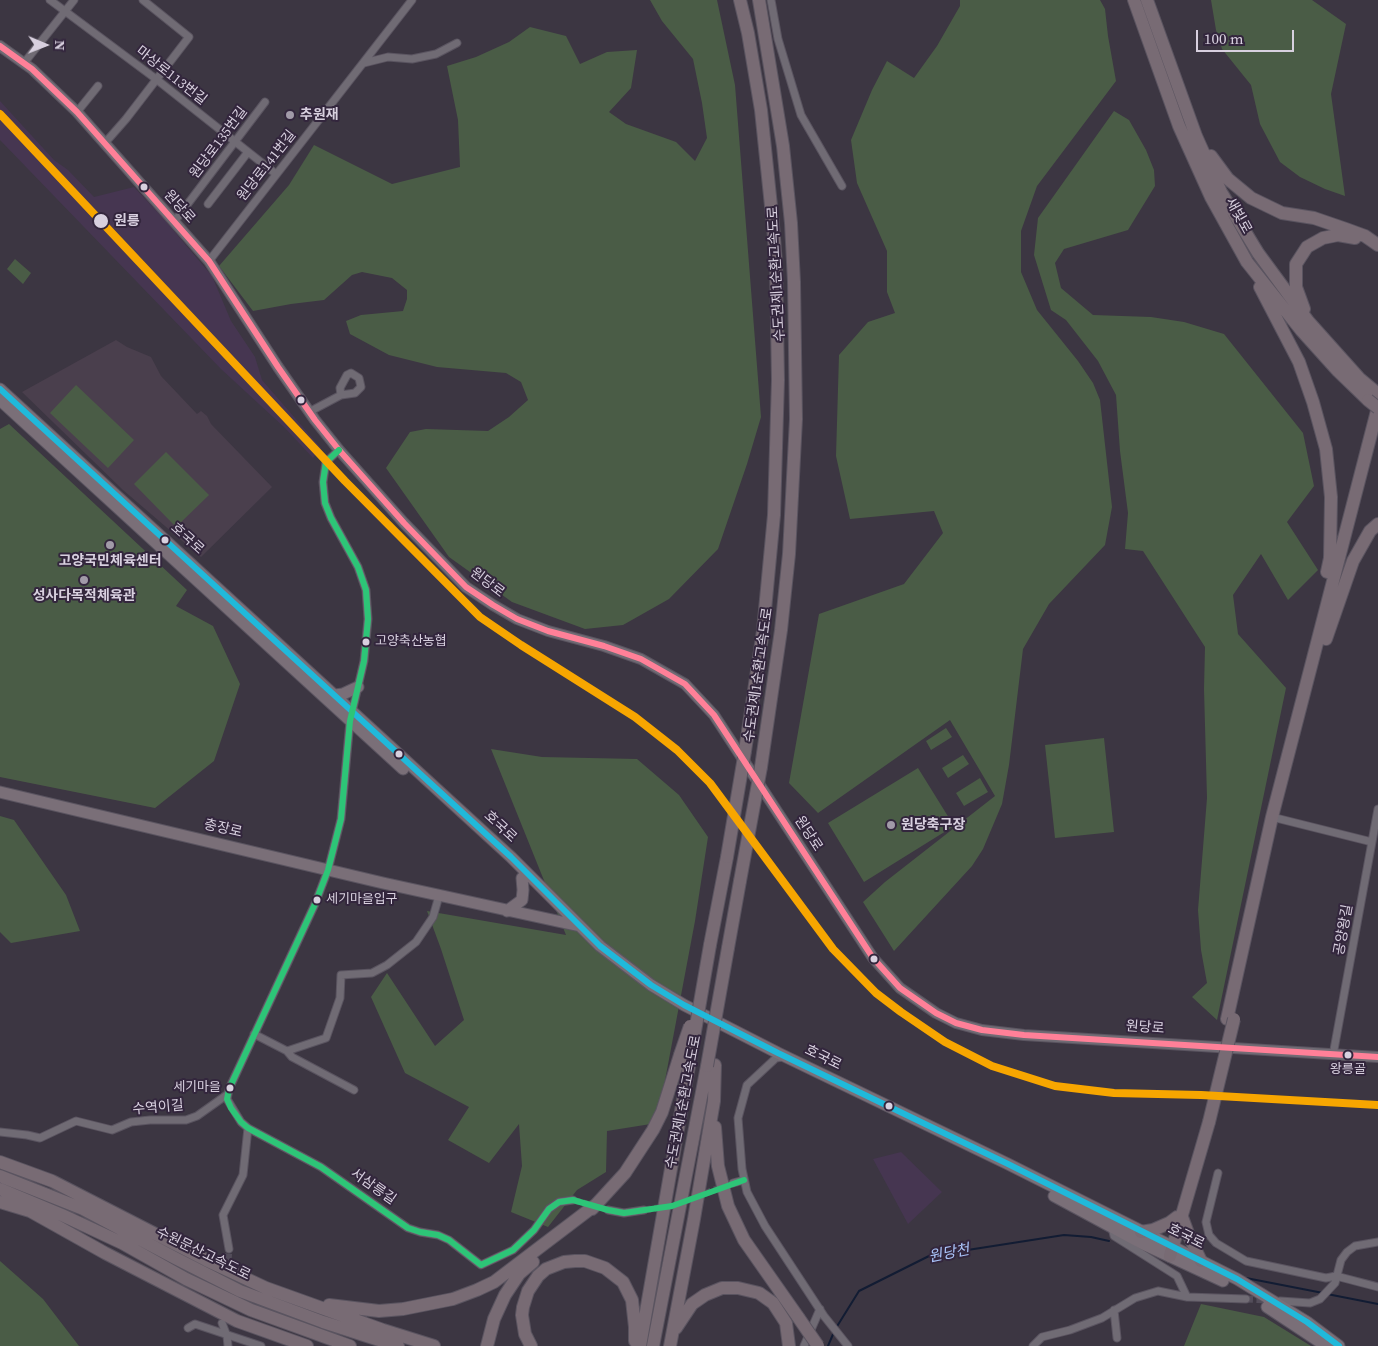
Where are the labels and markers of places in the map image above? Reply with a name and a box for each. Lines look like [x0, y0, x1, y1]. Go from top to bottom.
place label: 추원재 [300, 107, 339, 123]
marker: 추원재 [284, 109, 296, 121]
unlabelled marker [139, 182, 149, 192]
marker: 원릉 [92, 212, 110, 230]
place label: 원릉 [114, 213, 140, 229]
unlabelled marker [296, 395, 306, 405]
unlabelled marker [160, 535, 170, 545]
marker: 고양국민체육센터 [104, 539, 116, 551]
place label: 고양국민체육센터 [58, 553, 162, 569]
marker: 성사다목적체육관 [78, 574, 90, 586]
place label: 성사다목적체육관 [32, 588, 136, 604]
place label: 고양축산농협 [375, 634, 447, 650]
marker: 고양축산농협 [361, 637, 371, 647]
unlabelled marker [394, 749, 404, 759]
place label: 원당축구장 [901, 817, 965, 833]
marker: 원당축구장 [885, 819, 897, 831]
place label: 세기마을입구 [326, 892, 398, 908]
marker: 세기마을입구 [312, 895, 322, 905]
unlabelled marker [869, 954, 879, 964]
marker: 왕릉골 [1343, 1050, 1353, 1060]
place label: 왕릉골 [1330, 1062, 1366, 1078]
place label: 세기마을 [173, 1080, 221, 1096]
marker: 세기마을 [225, 1083, 235, 1093]
unlabelled marker [884, 1101, 894, 1111]

